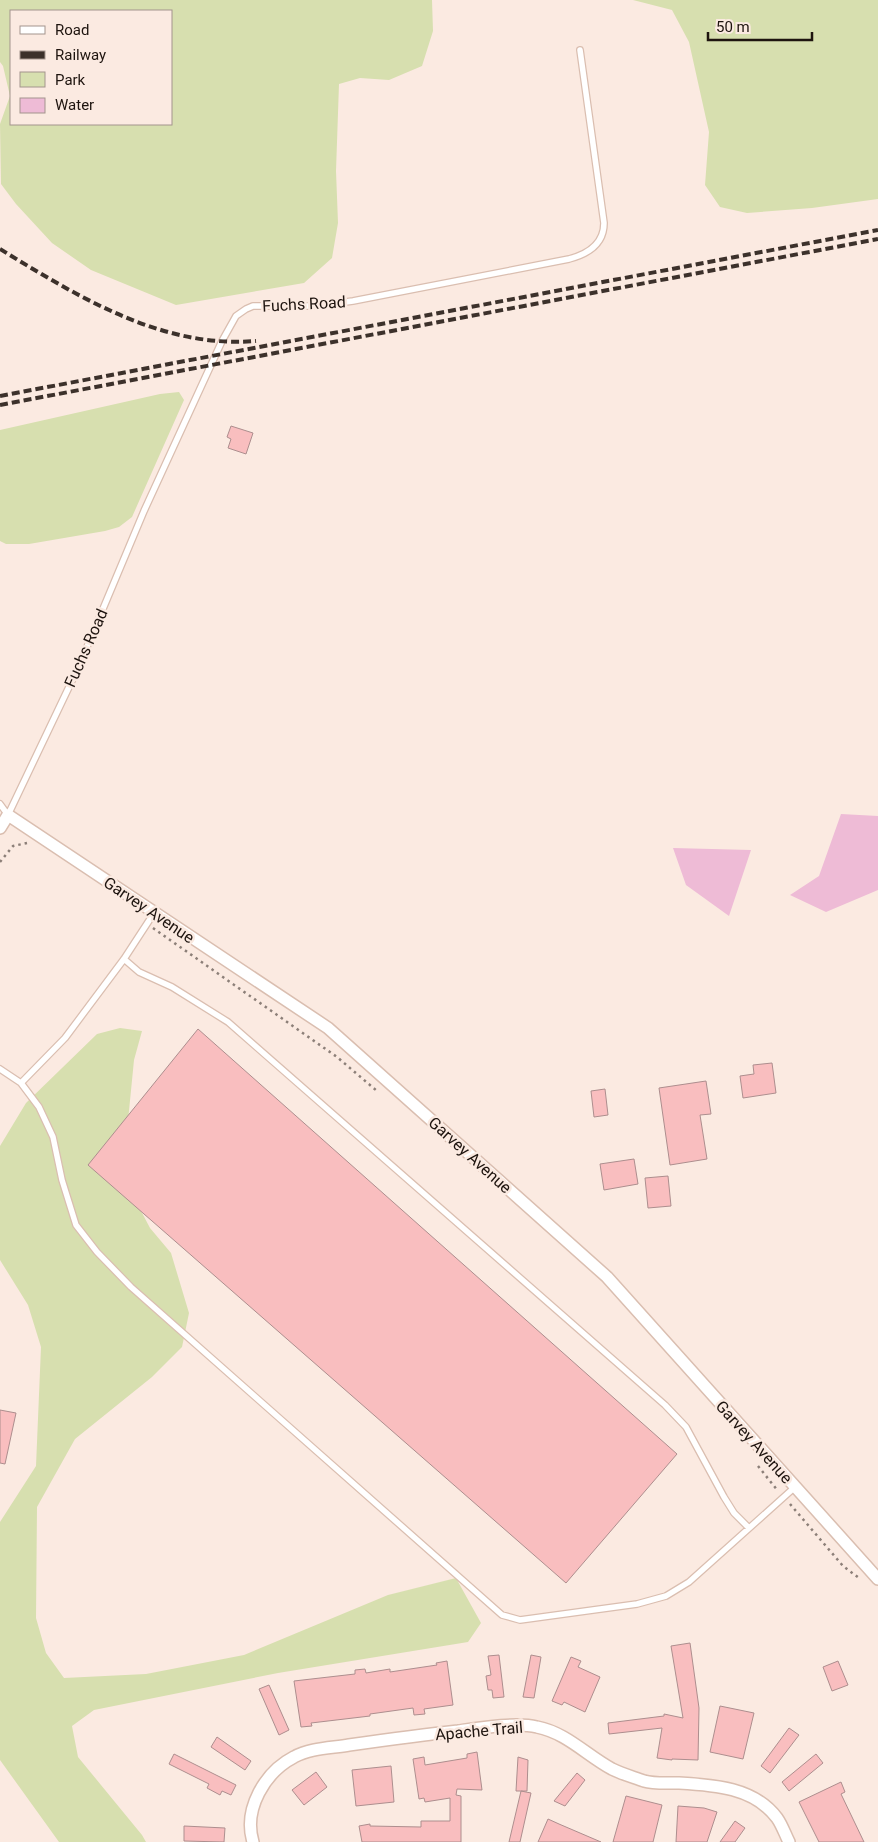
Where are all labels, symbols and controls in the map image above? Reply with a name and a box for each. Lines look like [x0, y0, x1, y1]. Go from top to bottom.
legend [10, 10, 172, 125]
scale bar [708, 10, 812, 42]
text: 50 m [716, 18, 750, 36]
text: Road [55, 21, 89, 39]
text: Railway [55, 46, 106, 64]
text: Park [55, 71, 86, 89]
text: Water [55, 96, 94, 114]
street label: Fuchs Road [262, 292, 346, 316]
street label: Fuchs Road [60, 606, 112, 690]
street label: Garvey Avenue [100, 873, 198, 947]
street label: Garvey Avenue [425, 1113, 515, 1197]
street label: Garvey Avenue [712, 1397, 796, 1487]
street label: Apache Trail [434, 1718, 524, 1744]

